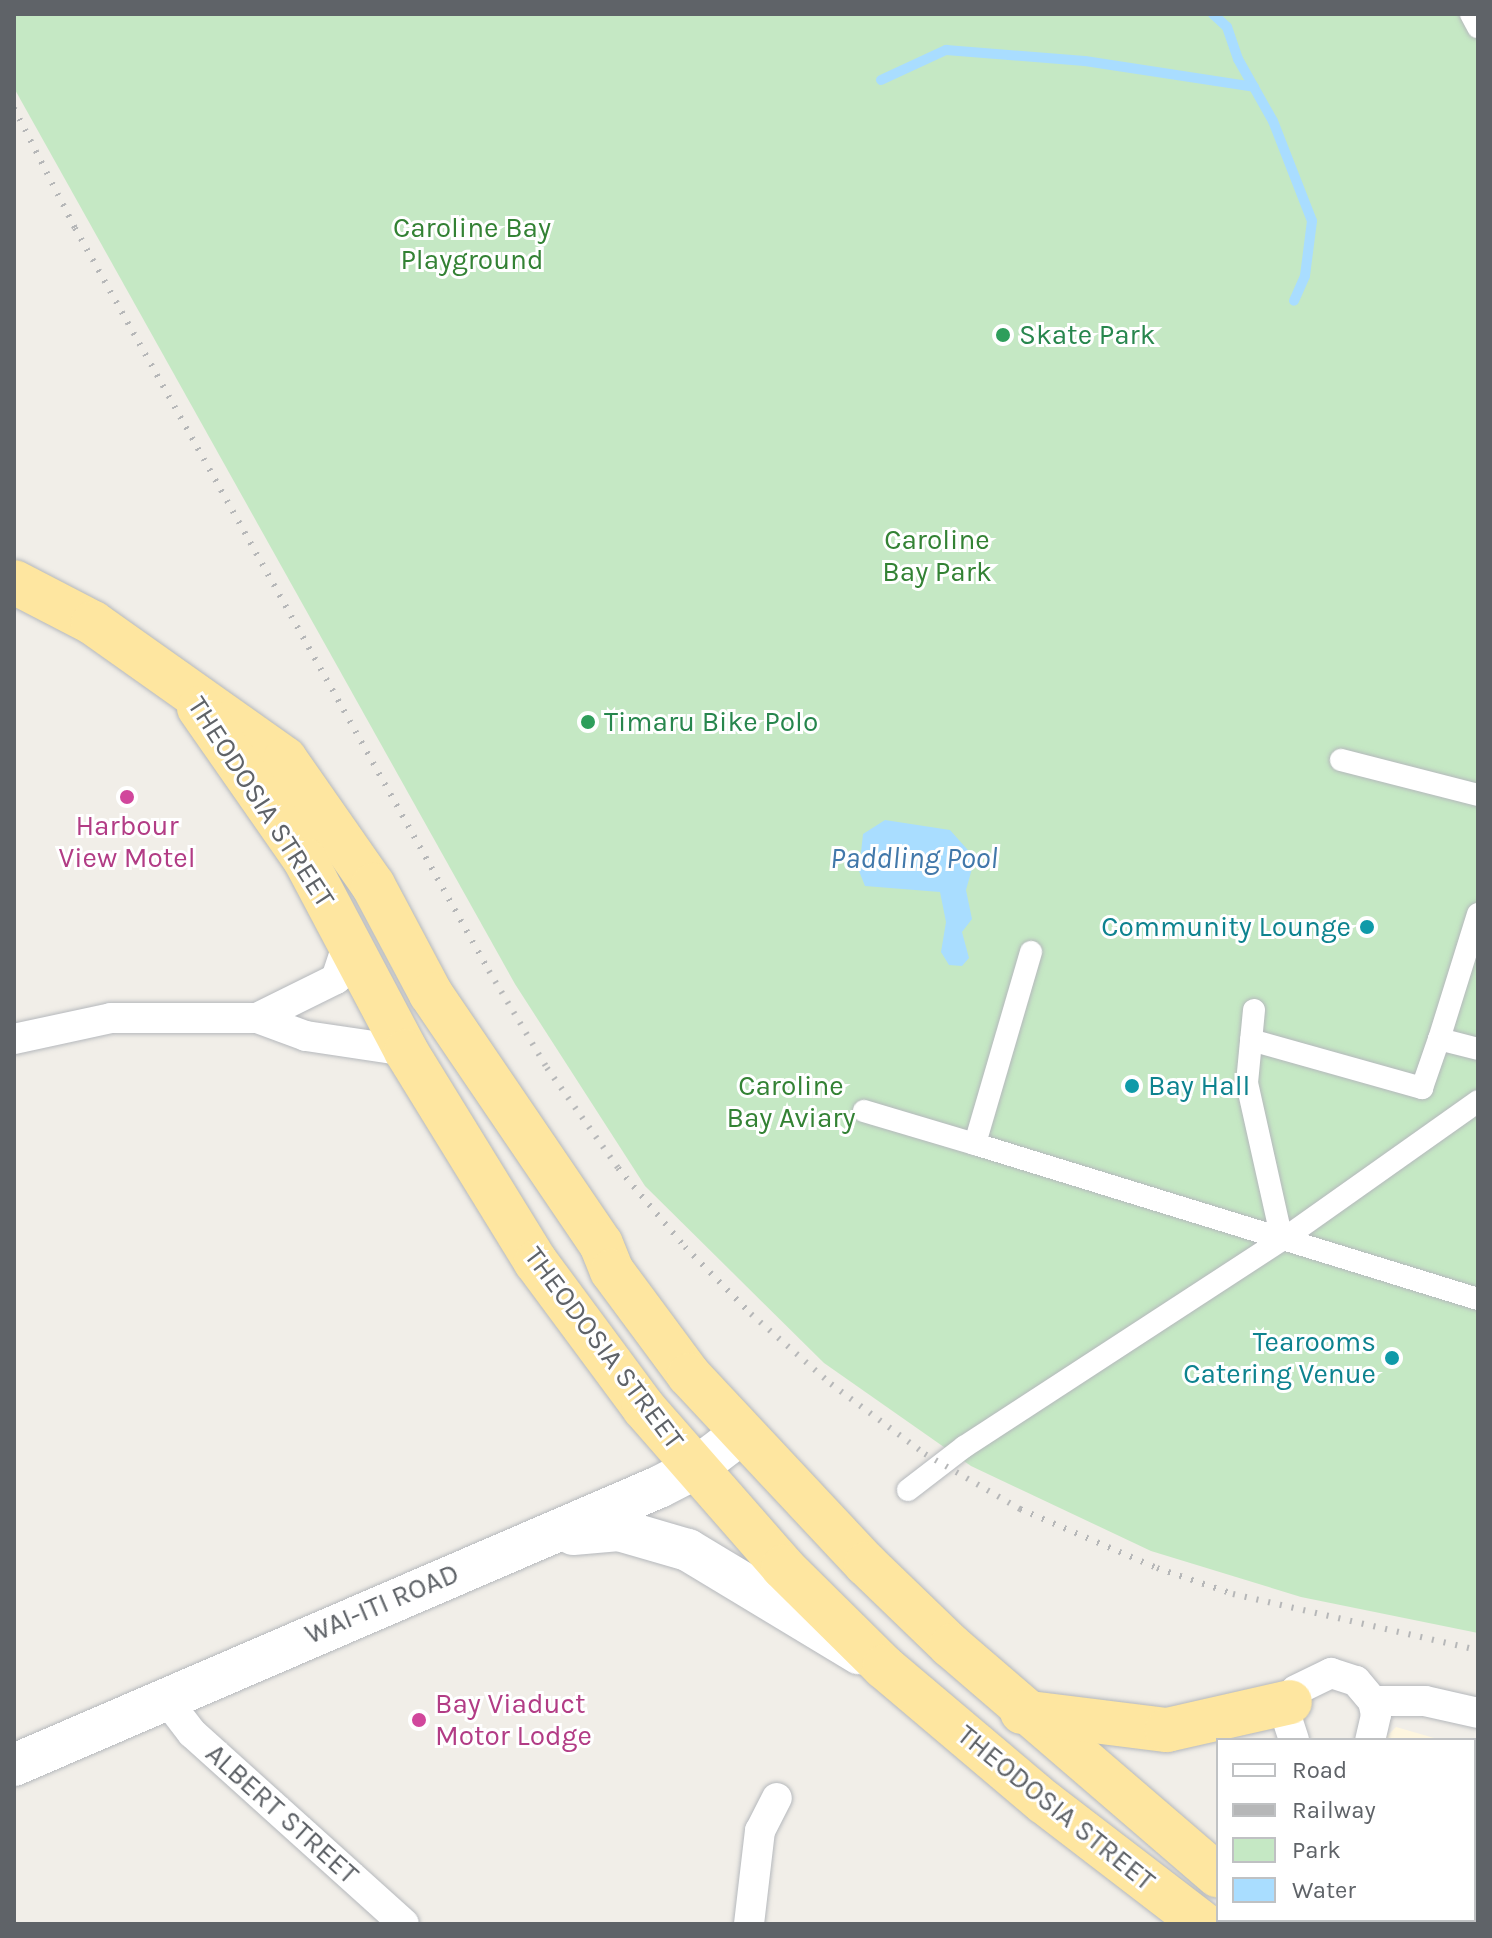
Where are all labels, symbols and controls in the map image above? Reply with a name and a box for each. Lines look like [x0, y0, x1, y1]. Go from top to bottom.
park label: Caroline Bay Playground [393, 211, 551, 277]
place label: Skate Park [1019, 318, 1155, 352]
marker: Skate Park [994, 326, 1012, 344]
park label: Caroline Bay Park [882, 523, 992, 589]
street label: THEODOSIA STREET [180, 690, 342, 914]
place label: Timaru Bike Polo [604, 705, 818, 739]
marker: Timaru Bike Polo [579, 713, 597, 731]
marker: Harbour View Motel [118, 788, 136, 806]
place label: Harbour View Motel [58, 809, 196, 875]
water label: Paddling Pool [830, 840, 998, 876]
place label: Community Lounge [1101, 910, 1351, 944]
marker: Community Lounge [1358, 918, 1376, 936]
park label: Caroline Bay Aviary [727, 1069, 855, 1135]
place label: Bay Hall [1148, 1069, 1250, 1103]
marker: Bay Hall [1123, 1077, 1141, 1095]
street label: THEODOSIA STREET [517, 1240, 691, 1456]
place label: Tearooms Catering Venue [1183, 1325, 1376, 1391]
marker: Tearooms Catering Venue [1383, 1349, 1401, 1367]
street label: WAI-ITI ROAD [300, 1557, 464, 1651]
place label: Bay Viaduct Motor Lodge [435, 1687, 592, 1753]
marker: Bay Viaduct Motor Lodge [410, 1711, 428, 1729]
street label: THEODOSIA STREET [951, 1718, 1161, 1898]
street label: ALBERT STREET [199, 1737, 365, 1891]
legend [1216, 1738, 1476, 1922]
text: Road [1292, 1756, 1347, 1784]
text: Railway [1292, 1796, 1376, 1824]
text: Park [1292, 1836, 1341, 1864]
text: Water [1292, 1876, 1356, 1904]

